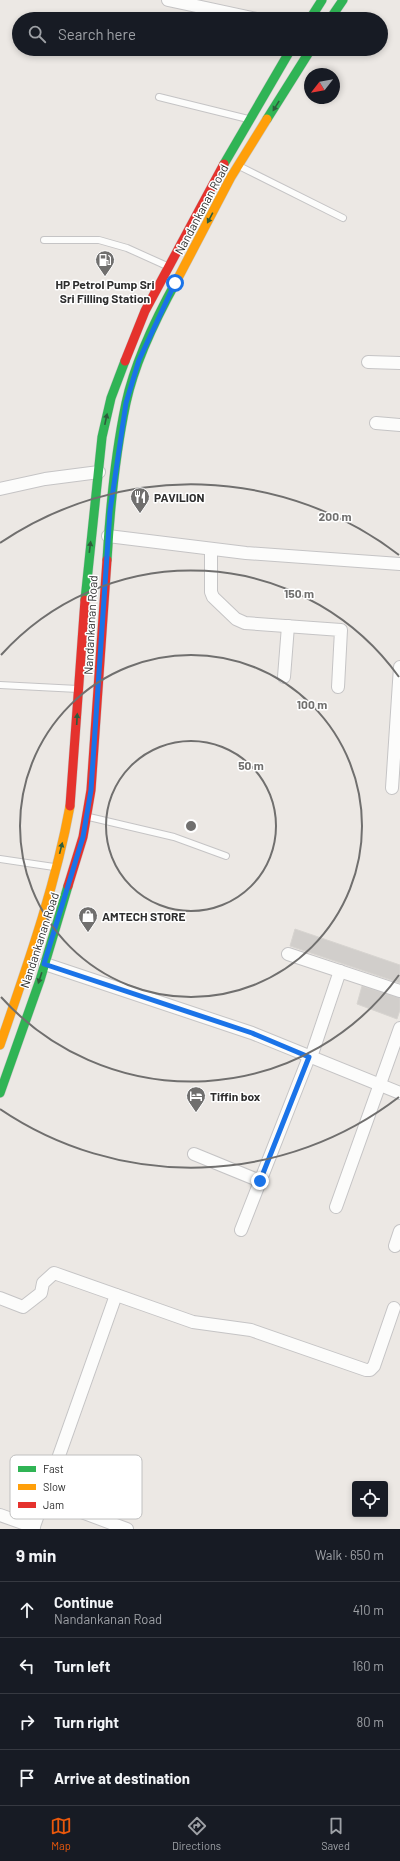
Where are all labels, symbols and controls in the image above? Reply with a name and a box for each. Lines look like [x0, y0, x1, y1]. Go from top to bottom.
search box [12, 12, 388, 56]
icon: search [26, 23, 48, 45]
text: Search here [58, 25, 136, 43]
north arrow [304, 68, 340, 104]
one-way arrow [272, 100, 279, 112]
street label: Nandankanan Road [171, 162, 231, 256]
one-way arrow [206, 212, 213, 223]
fuel station icon: HP Petrol Pump Sri Sri Filling Station [94, 249, 116, 277]
route start [166, 274, 184, 292]
place label: HP Petrol Pump Sri Sri Filling Station [55, 277, 155, 305]
one-way arrow [104, 412, 110, 425]
restaurant icon: PAVILION [129, 486, 151, 514]
place label: PAVILION [154, 490, 204, 504]
text: 200 m [319, 509, 351, 523]
one-way arrow [87, 541, 93, 553]
street label: Nandankanan Road [80, 575, 100, 675]
text: 150 m [284, 586, 314, 600]
text: 100 m [297, 697, 327, 711]
one-way arrow [74, 713, 81, 725]
text: 50 m [238, 758, 264, 772]
centre of rings [184, 819, 198, 833]
one-way arrow [58, 841, 64, 853]
street label: Nandankanan Road [17, 890, 61, 990]
shop icon: AMTECH STORE [77, 905, 99, 933]
place label: AMTECH STORE [102, 909, 185, 923]
one-way arrow [37, 972, 43, 984]
hotel icon: Tiffin box [185, 1085, 207, 1113]
place label: Tiffin box [210, 1089, 261, 1103]
route end [251, 1172, 269, 1190]
legend [10, 1455, 142, 1519]
text: Fast [43, 1462, 64, 1475]
text: Slow [43, 1480, 66, 1493]
map controls [352, 1481, 388, 1517]
button: locate [352, 1481, 388, 1517]
text: Jam [43, 1498, 64, 1511]
text: 9 min [16, 1545, 56, 1565]
text: Walk · 650 m [315, 1547, 384, 1563]
text: Continue [54, 1593, 114, 1611]
icon: ahead [16, 1599, 38, 1621]
text: 410 m [353, 1602, 384, 1618]
text: Nandankanan Road [54, 1611, 162, 1627]
icon: left [16, 1655, 38, 1677]
text: Turn left [54, 1657, 110, 1675]
text: 160 m [352, 1658, 384, 1674]
icon: right [16, 1711, 38, 1733]
text: Turn right [54, 1713, 119, 1731]
text: 80 m [357, 1714, 384, 1730]
icon: arrive [16, 1767, 38, 1789]
text: Arrive at destination [54, 1769, 190, 1787]
tab: Map [50, 1815, 72, 1852]
tab: Directions [172, 1815, 221, 1852]
tab: Saved [321, 1815, 350, 1852]

